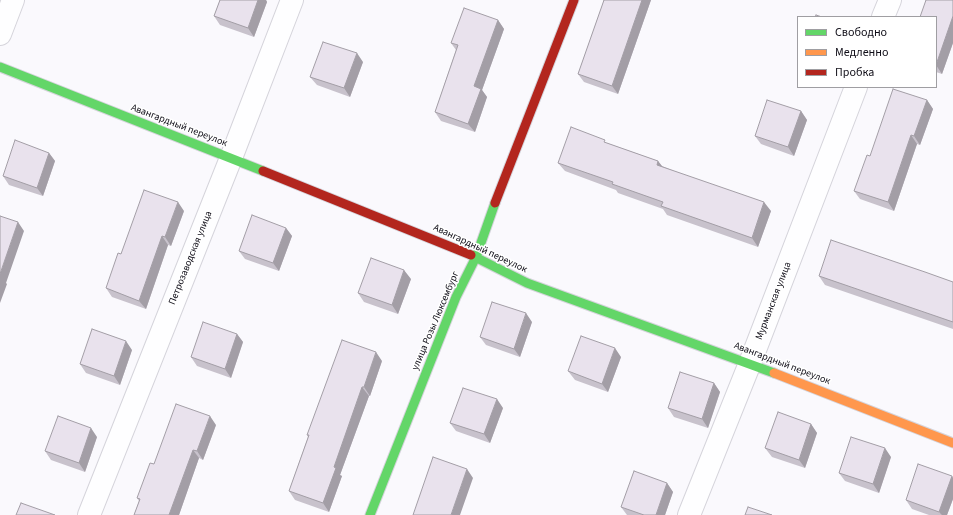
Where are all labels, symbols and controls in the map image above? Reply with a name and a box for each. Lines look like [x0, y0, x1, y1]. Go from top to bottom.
legend [797, 16, 937, 88]
text: Свободно [835, 24, 887, 41]
text: Медленно [835, 44, 889, 61]
text: Пробка [835, 64, 874, 81]
street label: Авангардный переулок [129, 102, 229, 150]
street label: Петрозаводская улица [167, 209, 215, 307]
street label: Авангардный переулок [431, 222, 529, 276]
street label: Мурманская улица [754, 260, 794, 342]
street label: улица Розы Люксембург [410, 270, 462, 372]
street label: Авангардный переулок [732, 340, 832, 388]

